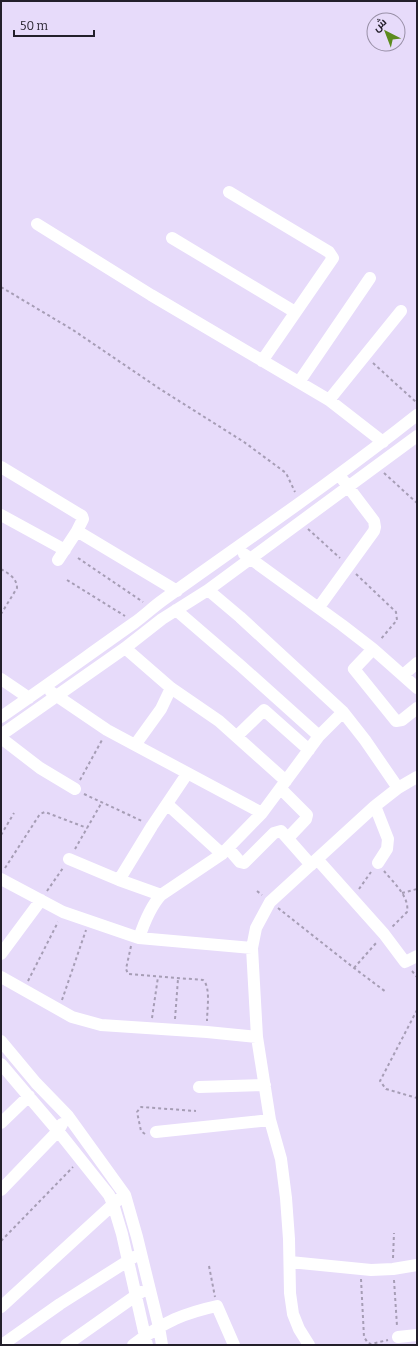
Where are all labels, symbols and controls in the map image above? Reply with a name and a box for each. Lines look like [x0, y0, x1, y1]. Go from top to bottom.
scale bar [14, 12, 94, 38]
north arrow [366, 12, 406, 52]
text: ش [370, 15, 389, 34]
text: 50 m [20, 19, 49, 33]

